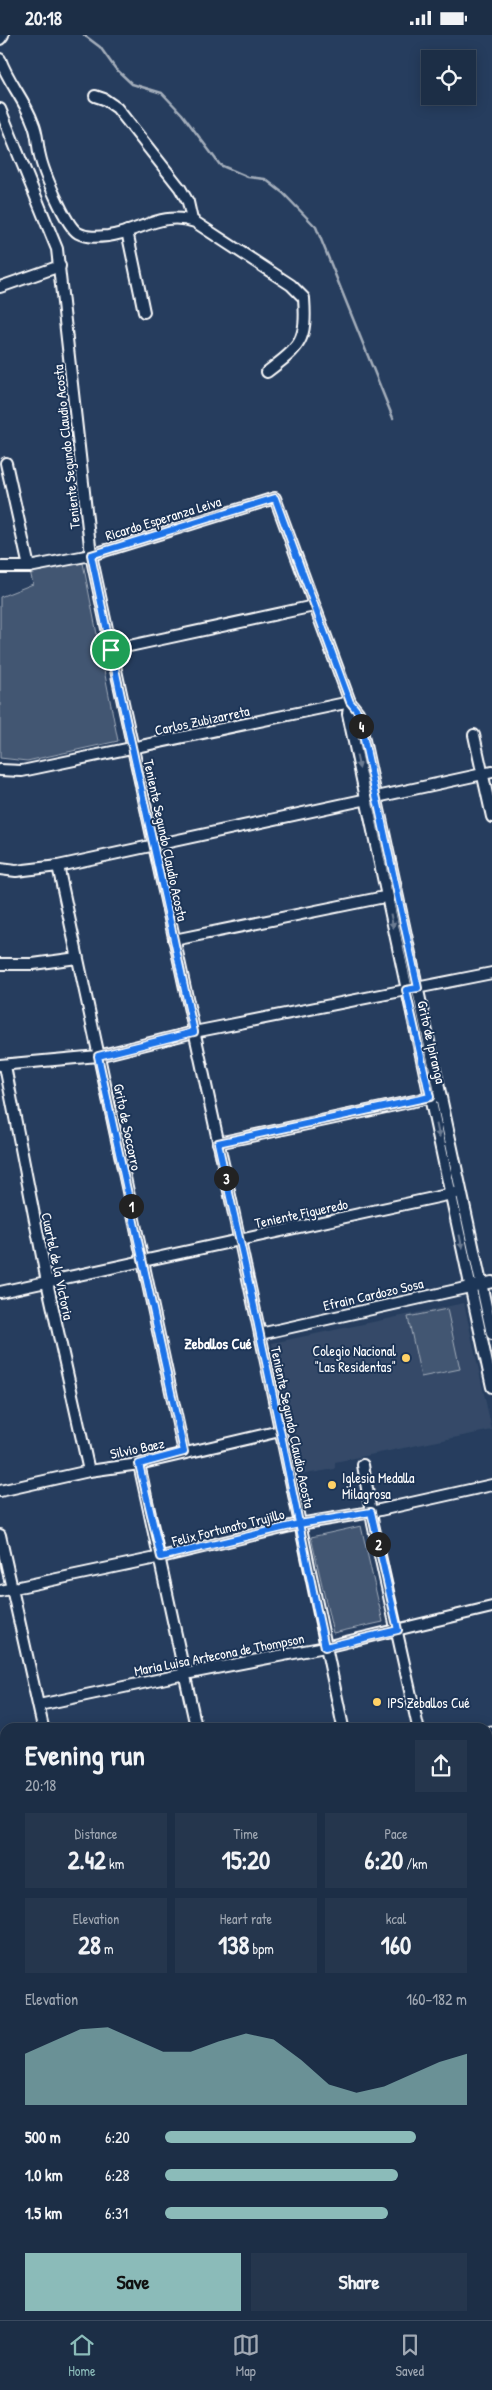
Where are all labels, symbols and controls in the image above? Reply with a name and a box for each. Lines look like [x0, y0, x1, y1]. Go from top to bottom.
text: 20:18 [25, 5, 62, 31]
map controls [421, 50, 476, 105]
button: locate [421, 50, 476, 105]
street label: Teniente Segundo Claudio Acosta [48, 363, 85, 530]
street label: Ricardo Esperanza Leiva [103, 491, 224, 546]
pin [90, 629, 132, 671]
icon: arrive [97, 636, 125, 664]
street label: Carlos Zubizarreta [153, 701, 252, 739]
pin: 4 [348, 713, 374, 739]
text: 4 [359, 717, 364, 736]
one-way arrow [354, 754, 362, 769]
street label: Teniente Segundo Claudio Acosta [139, 757, 193, 923]
one-way arrow [388, 913, 396, 928]
street label: Grito de Ipiranga [412, 999, 451, 1086]
street label: Grito de Soccorro [110, 1082, 147, 1172]
one-way arrow [434, 1123, 442, 1139]
pin: 3 [214, 1165, 238, 1191]
text: 3 [223, 1169, 230, 1188]
pin: 1 [118, 1193, 144, 1219]
street label: Teniente Figueredo [253, 1194, 350, 1233]
text: 1 [129, 1197, 134, 1216]
street label: Cuartel de la Victoria [37, 1211, 79, 1322]
one-way arrow [457, 1234, 465, 1249]
street label: Efrain Cardozo Sosa [321, 1273, 425, 1315]
district label: Zeballos Cué [184, 1333, 252, 1354]
place label: Colegio Nacional "Las Residentas" [312, 1341, 396, 1376]
street label: Teniente Segundo Claudio Acosta [266, 1344, 320, 1510]
marker: Colegio Nacional "Las Residentas" [400, 1352, 412, 1364]
street label: Silvio Baez [108, 1433, 166, 1463]
place label: Iglesia Medalla Milagrosa [342, 1468, 415, 1504]
marker: Iglesia Medalla Milagrosa [326, 1479, 338, 1491]
street label: Felix Fortunato Trujillo [169, 1504, 287, 1551]
pin: 2 [366, 1531, 390, 1557]
text: 2 [375, 1535, 382, 1554]
street label: Maria Luisa Artecona de Thompson [132, 1628, 306, 1681]
place label: IPS Zeballos Cué [387, 1693, 470, 1712]
marker: IPS Zeballos Cué [371, 1696, 383, 1708]
text: Evening run [25, 1736, 145, 1774]
button: share [415, 1740, 467, 1792]
text: 20:18 [25, 1774, 56, 1796]
text: Distance [75, 1824, 117, 1843]
text: Time [234, 1824, 258, 1843]
text: Pace [384, 1824, 408, 1843]
text: 2.42 [68, 1843, 106, 1877]
text: 15:20 [222, 1843, 270, 1877]
text: 6:20 [364, 1843, 403, 1877]
text: km [106, 1854, 124, 1873]
text: /km [403, 1854, 428, 1873]
text: Elevation [73, 1909, 119, 1928]
text: Heart rate [220, 1909, 272, 1928]
text: kcal [386, 1909, 406, 1928]
text: 28 [78, 1928, 101, 1962]
text: 138 [218, 1928, 249, 1962]
text: 160 [381, 1928, 411, 1962]
text: m [101, 1939, 114, 1958]
text: bpm [249, 1939, 274, 1958]
text: Elevation [25, 1988, 78, 2010]
text: 160–182 m [406, 1988, 467, 2010]
text: 500 m [25, 2126, 61, 2148]
text: 6:20 [105, 2126, 130, 2148]
text: 1.0 km [25, 2164, 63, 2186]
text: 6:28 [105, 2164, 130, 2186]
text: 1.5 km [25, 2202, 62, 2224]
text: 6:31 [105, 2202, 128, 2224]
button: Save [25, 2253, 241, 2311]
button: Share [251, 2253, 467, 2311]
tab: Home [68, 2331, 96, 2380]
tab: Map [232, 2331, 260, 2380]
tab: Saved [396, 2331, 424, 2380]

